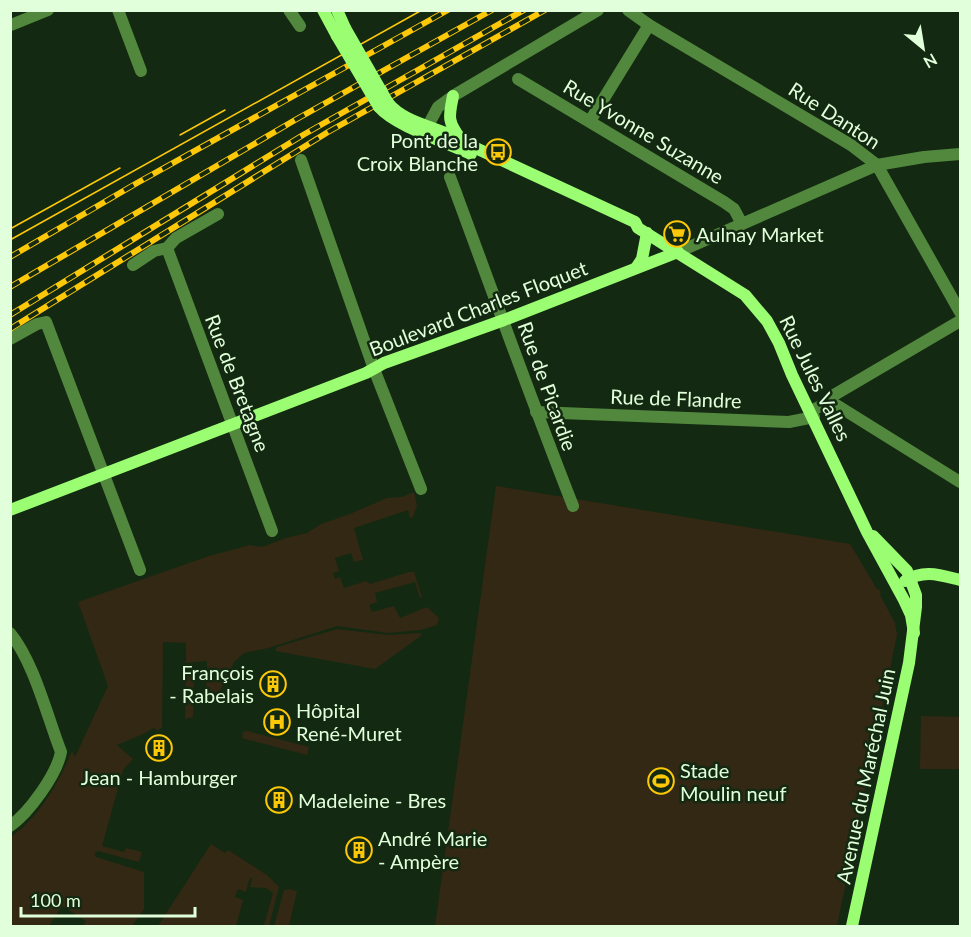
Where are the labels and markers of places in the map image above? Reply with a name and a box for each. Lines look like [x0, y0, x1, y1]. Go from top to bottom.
place label: Pont de la Croix Blanche [357, 128, 478, 175]
bus stop icon: Pont de la Croix Blanche [483, 137, 513, 167]
supermarket icon: Aulnay Market [662, 219, 692, 249]
place label: Aulnay Market [696, 222, 824, 246]
place label: François - Rabelais [169, 660, 254, 707]
building icon: François - Rabelais [258, 669, 288, 699]
place label: Hôpital René-Muret [296, 698, 402, 745]
hospital icon: Hôpital René-Muret [262, 707, 292, 737]
building icon: Jean - Hamburger [144, 733, 174, 763]
place label: Stade Moulin neuf [680, 758, 786, 805]
place label: Jean - Hamburger [81, 765, 238, 789]
sports icon: Stade Moulin neuf [646, 766, 676, 796]
building icon: Madeleine - Bres [264, 785, 294, 815]
place label: Madeleine - Bres [298, 788, 446, 812]
place label: André Marie - Ampère [378, 826, 487, 873]
building icon: André Marie - Ampère [344, 835, 374, 865]

